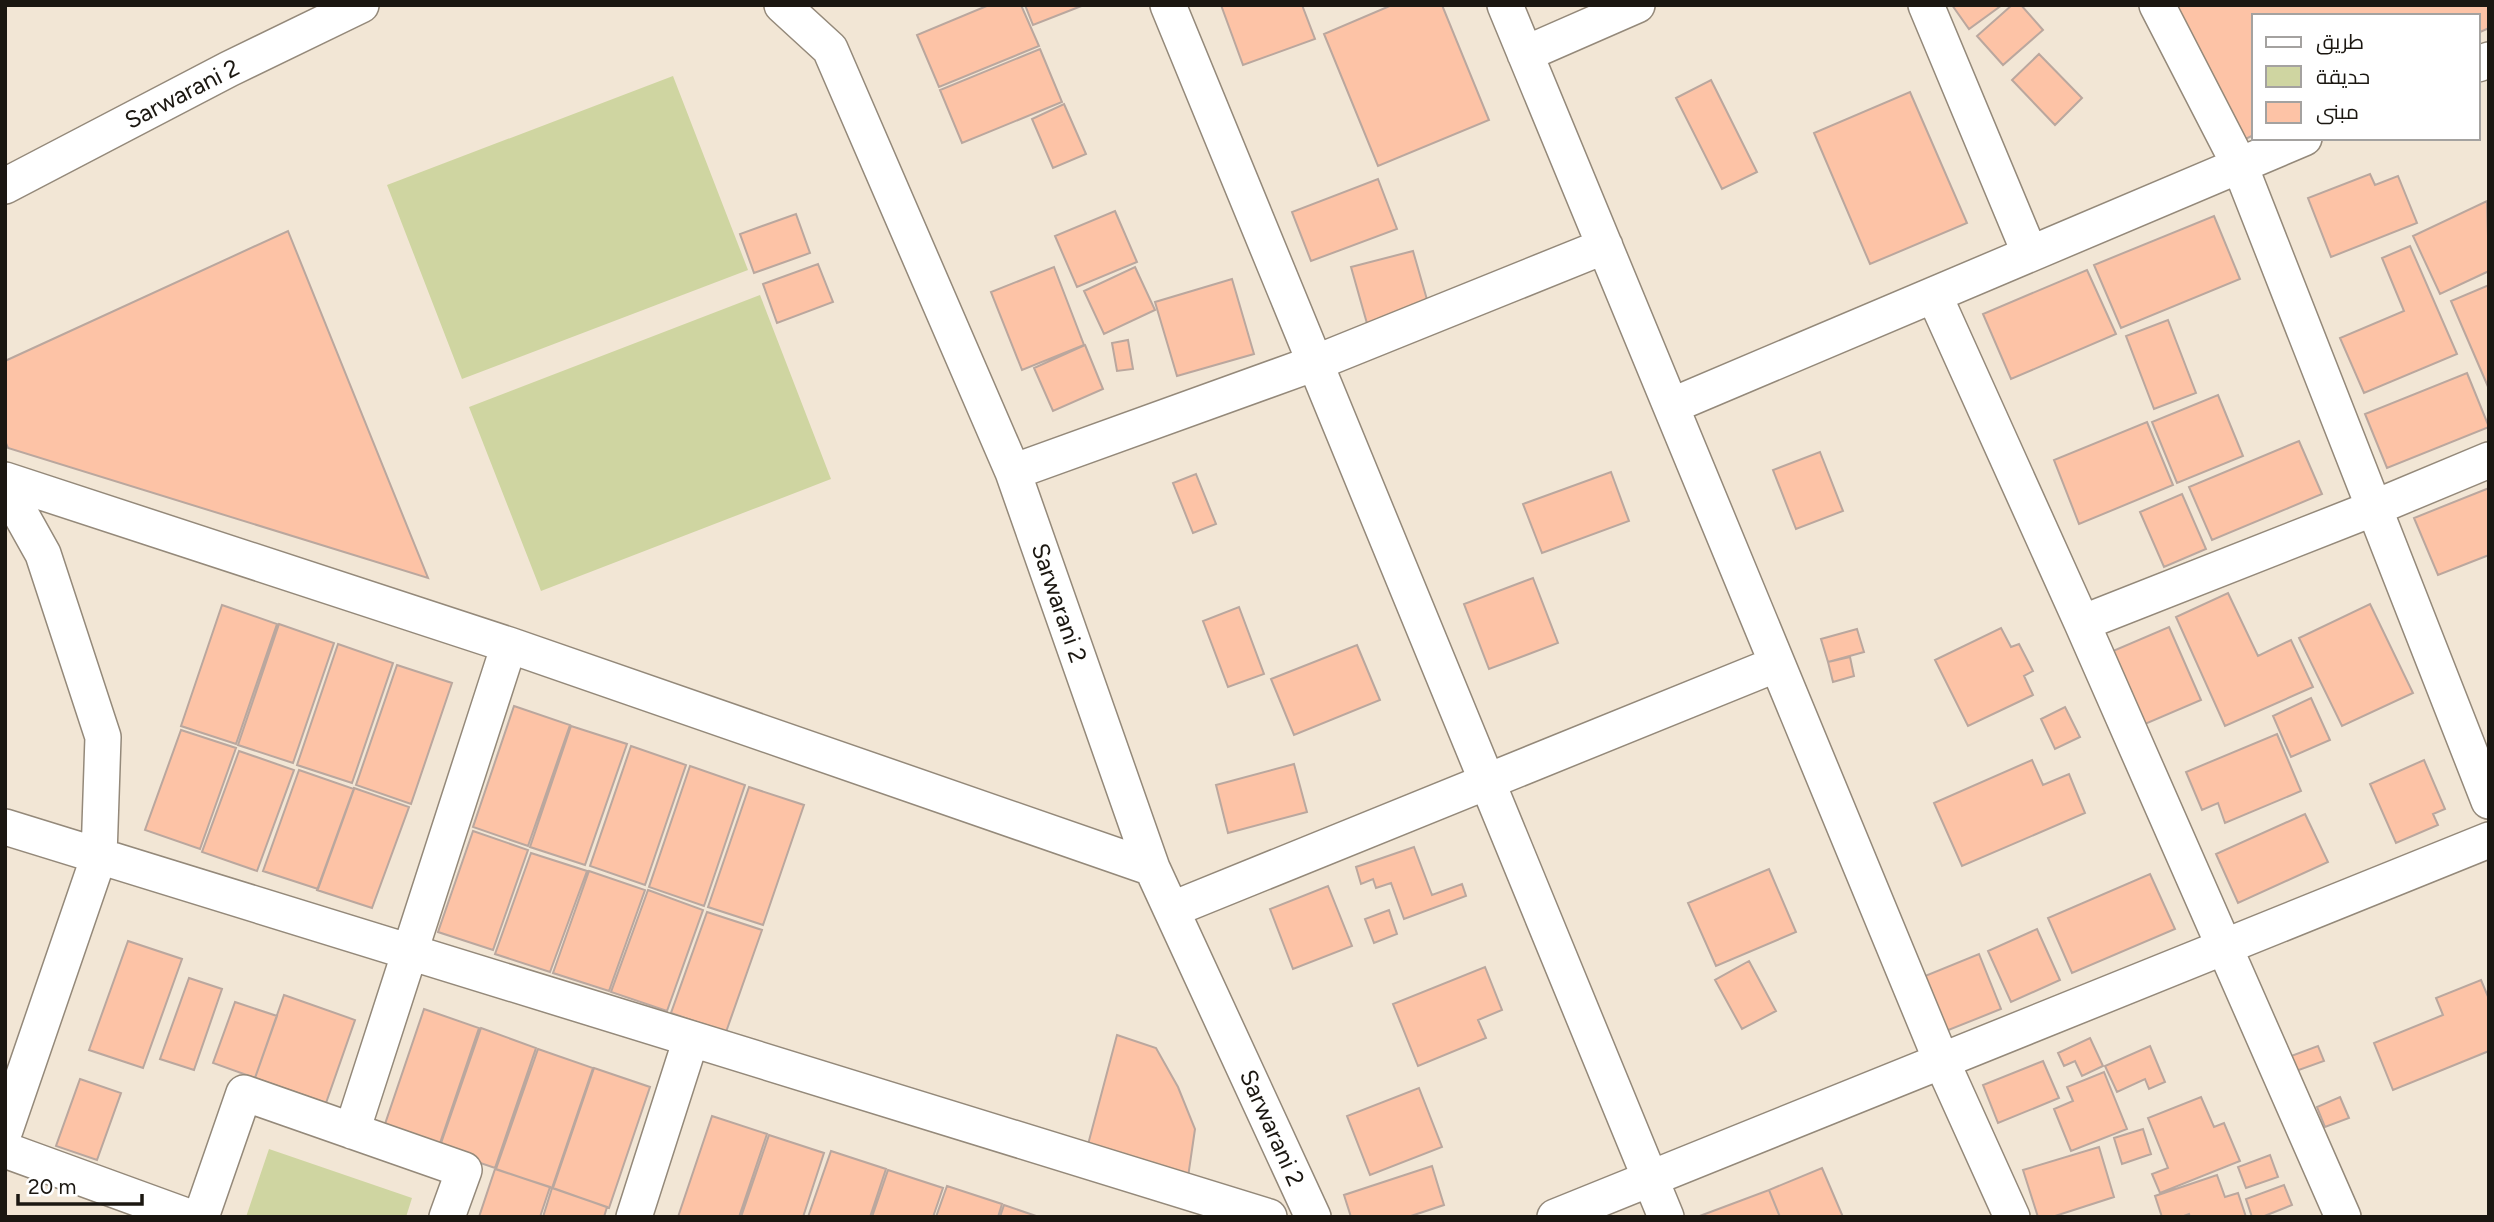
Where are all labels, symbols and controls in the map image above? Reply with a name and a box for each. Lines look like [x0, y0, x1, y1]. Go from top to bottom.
legend [2252, 14, 2480, 140]
text: طريق [2316, 29, 2364, 55]
street label: Sarwarani 2 [120, 52, 244, 135]
text: حديقة [2316, 64, 2370, 89]
text: مبنى [2316, 99, 2359, 125]
street label: Sarwarani 2 [1025, 539, 1093, 666]
street label: Sarwarani 2 [1234, 1065, 1311, 1191]
scale bar [18, 1162, 142, 1206]
text: 20 m [28, 1174, 76, 1199]

